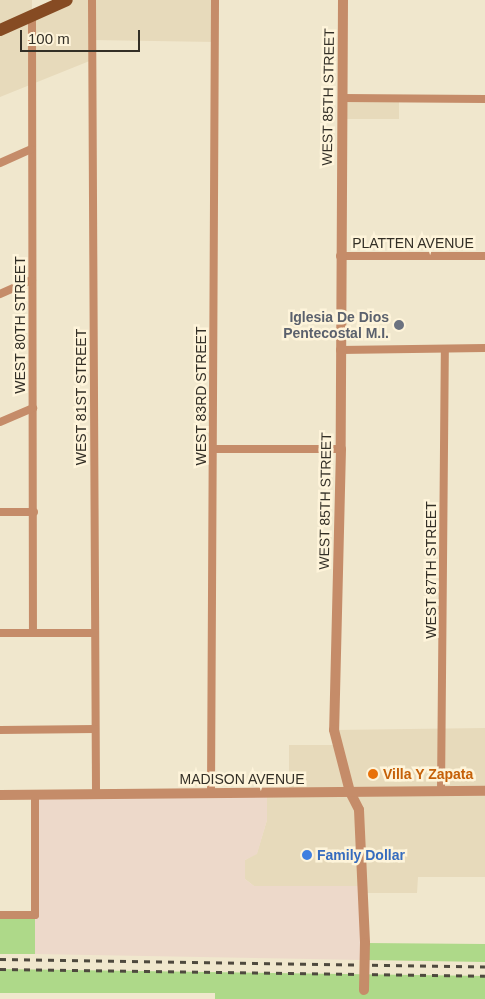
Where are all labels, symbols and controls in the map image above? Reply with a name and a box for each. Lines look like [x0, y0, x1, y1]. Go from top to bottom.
scale bar [22, 20, 142, 52]
street label: WEST 85TH STREET [318, 28, 338, 166]
text: 100 m [28, 30, 70, 47]
street label: PLATTEN AVENUE [352, 235, 474, 251]
street label: WEST 80TH STREET [12, 256, 28, 394]
place label: Iglesia De Dios Pentecostal M.I. [283, 309, 389, 342]
marker: Iglesia De Dios Pentecostal M.I. [393, 319, 405, 331]
street label: WEST 83RD STREET [193, 326, 209, 466]
street label: WEST 81ST STREET [73, 329, 89, 465]
street label: WEST 85TH STREET [315, 432, 335, 570]
street label: WEST 87TH STREET [423, 501, 439, 639]
place label: Villa Y Zapata [383, 766, 474, 782]
marker: Villa Y Zapata [367, 768, 379, 780]
street label: MADISON AVENUE [179, 771, 305, 787]
place label: Family Dollar [317, 847, 405, 863]
marker: Family Dollar [301, 849, 313, 861]

